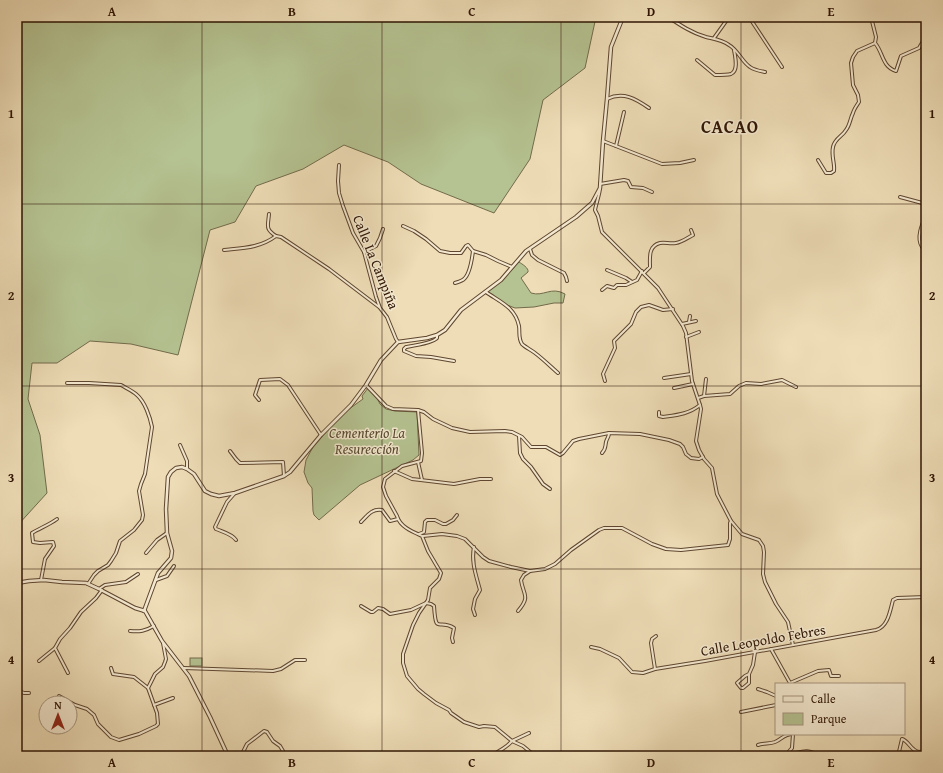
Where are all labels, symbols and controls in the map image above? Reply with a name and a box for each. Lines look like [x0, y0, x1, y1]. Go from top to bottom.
text: A [108, 2, 117, 21]
text: B [288, 2, 296, 21]
text: C [468, 2, 476, 21]
text: D [647, 2, 655, 21]
text: E [828, 2, 835, 21]
text: 1 [8, 104, 14, 123]
text: 1 [929, 104, 935, 123]
district label: CACAO [701, 113, 759, 140]
street label: Calle La Campiña [348, 212, 404, 312]
text: 2 [8, 286, 15, 305]
text: 2 [929, 286, 936, 305]
park label: Cementerio La Resurección [329, 423, 406, 459]
text: 3 [8, 468, 14, 487]
text: 3 [929, 468, 935, 487]
street label: Calle Leopoldo Febres [699, 619, 827, 661]
text: 4 [8, 650, 15, 669]
text: 4 [929, 650, 936, 669]
legend [775, 683, 905, 735]
text: Calle [811, 690, 836, 707]
north arrow [38, 695, 78, 735]
text: N [54, 697, 62, 713]
text: Parque [811, 710, 847, 727]
text: A [108, 753, 117, 772]
text: B [288, 753, 296, 772]
text: C [468, 753, 476, 772]
text: D [647, 753, 655, 772]
text: E [828, 753, 835, 772]

